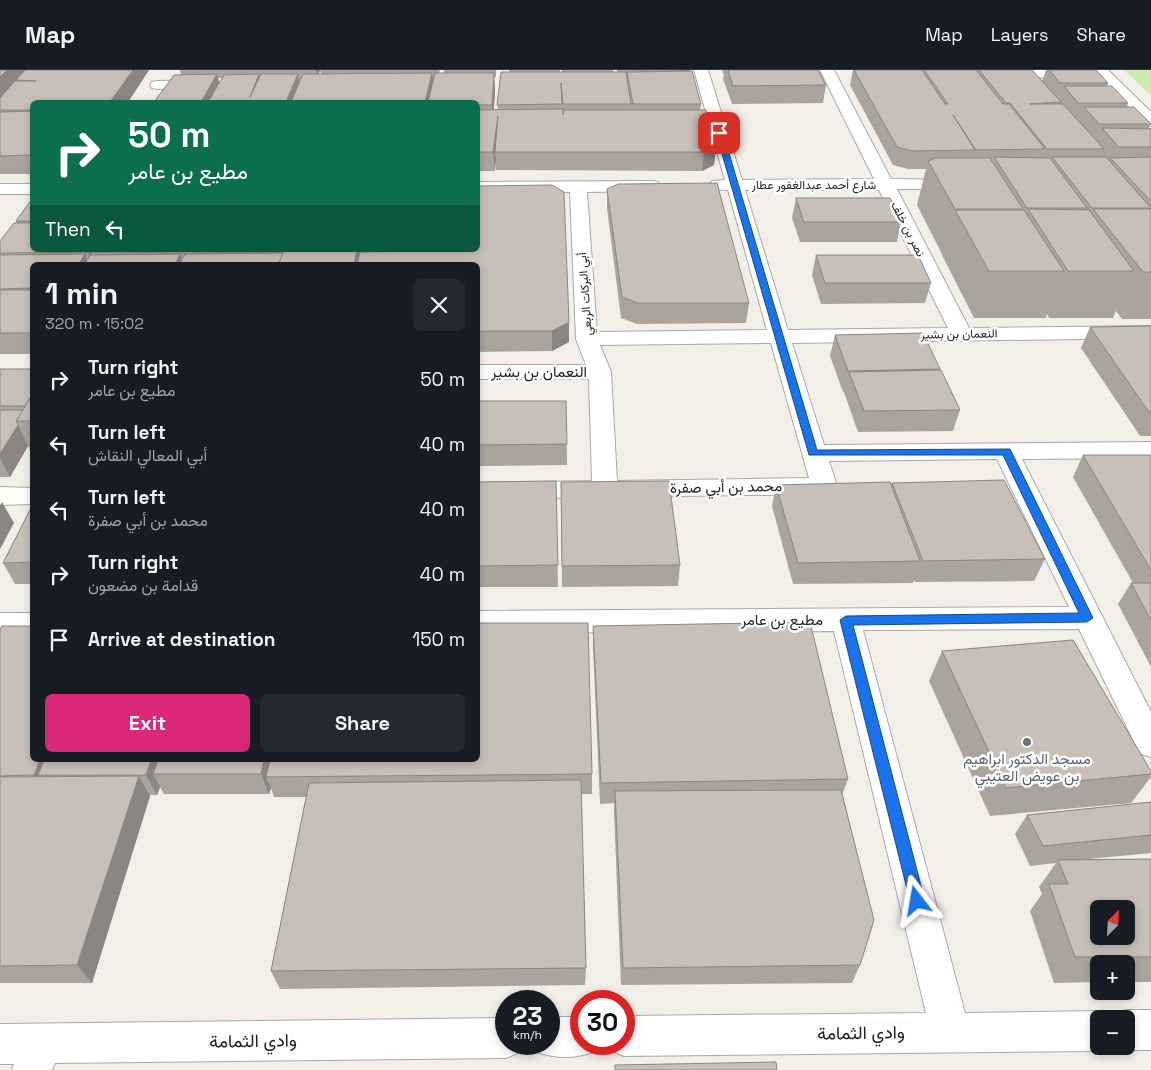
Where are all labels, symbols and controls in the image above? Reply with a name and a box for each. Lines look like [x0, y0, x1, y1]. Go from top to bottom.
text: Map [25, 19, 75, 50]
text: Map [925, 23, 963, 46]
text: Layers [991, 23, 1048, 46]
text: Share [1076, 23, 1126, 46]
pin [698, 112, 740, 154]
text: 50 m [128, 113, 210, 157]
icon: arrive [705, 119, 733, 147]
icon: right [45, 120, 110, 185]
text: مطيع بن عامر [128, 157, 248, 185]
street label: شارع أحمد عبدالغفور عطار [751, 177, 876, 194]
street label: نصر بن خلف [887, 199, 929, 259]
icon: left [101, 215, 129, 243]
text: Then [45, 217, 91, 242]
street label: أبي البركات الربعي [574, 252, 598, 336]
text: 1 min [45, 274, 118, 313]
button: close [413, 279, 465, 331]
text: 320 m · 15:02 [45, 313, 144, 334]
street label: النعمان بن بشير [919, 325, 998, 343]
text: Turn right [88, 355, 178, 380]
street label: النعمان بن بشير [490, 362, 587, 382]
icon: right [45, 366, 73, 394]
text: 50 m [420, 367, 465, 392]
text: مطيع بن عامر [88, 380, 175, 401]
text: Turn left [88, 420, 166, 445]
icon: left [45, 431, 73, 459]
text: 40 m [420, 432, 465, 457]
text: أبي المعالي النقاش [88, 445, 207, 466]
street label: محمد بن أبي صفرة [670, 476, 782, 501]
text: Turn left [88, 485, 166, 510]
icon: left [45, 496, 73, 524]
text: 40 m [420, 497, 465, 522]
text: محمد بن أبي صفرة [88, 510, 208, 531]
text: Turn right [88, 550, 178, 575]
icon: right [45, 561, 73, 589]
text: 40 m [420, 562, 465, 587]
text: قدامة بن مضعون [88, 575, 198, 596]
street label: مطيع بن عامر [740, 610, 823, 631]
icon: arrive [45, 626, 73, 654]
text: Arrive at destination [88, 627, 276, 652]
text: 150 m [412, 627, 465, 652]
button: Exit [45, 694, 250, 752]
button: Share [260, 694, 465, 752]
marker: مسجد الدكتور ابراهيم بن عويض العتيبي [1021, 736, 1033, 748]
place label: مسجد الدكتور ابراهيم بن عويض العتيبي [963, 749, 1091, 789]
position arrow [890, 874, 942, 926]
north arrow [1090, 900, 1135, 945]
map controls [1090, 900, 1135, 1055]
button: + [1090, 955, 1135, 1000]
speed limit sign: 30 [570, 990, 635, 1055]
text: 23 [512, 1000, 543, 1032]
button: − [1090, 1010, 1135, 1055]
street label: وادي الثمامة [817, 1020, 905, 1049]
text: km/h [513, 1027, 542, 1043]
street label: وادي الثمامة [209, 1028, 297, 1057]

